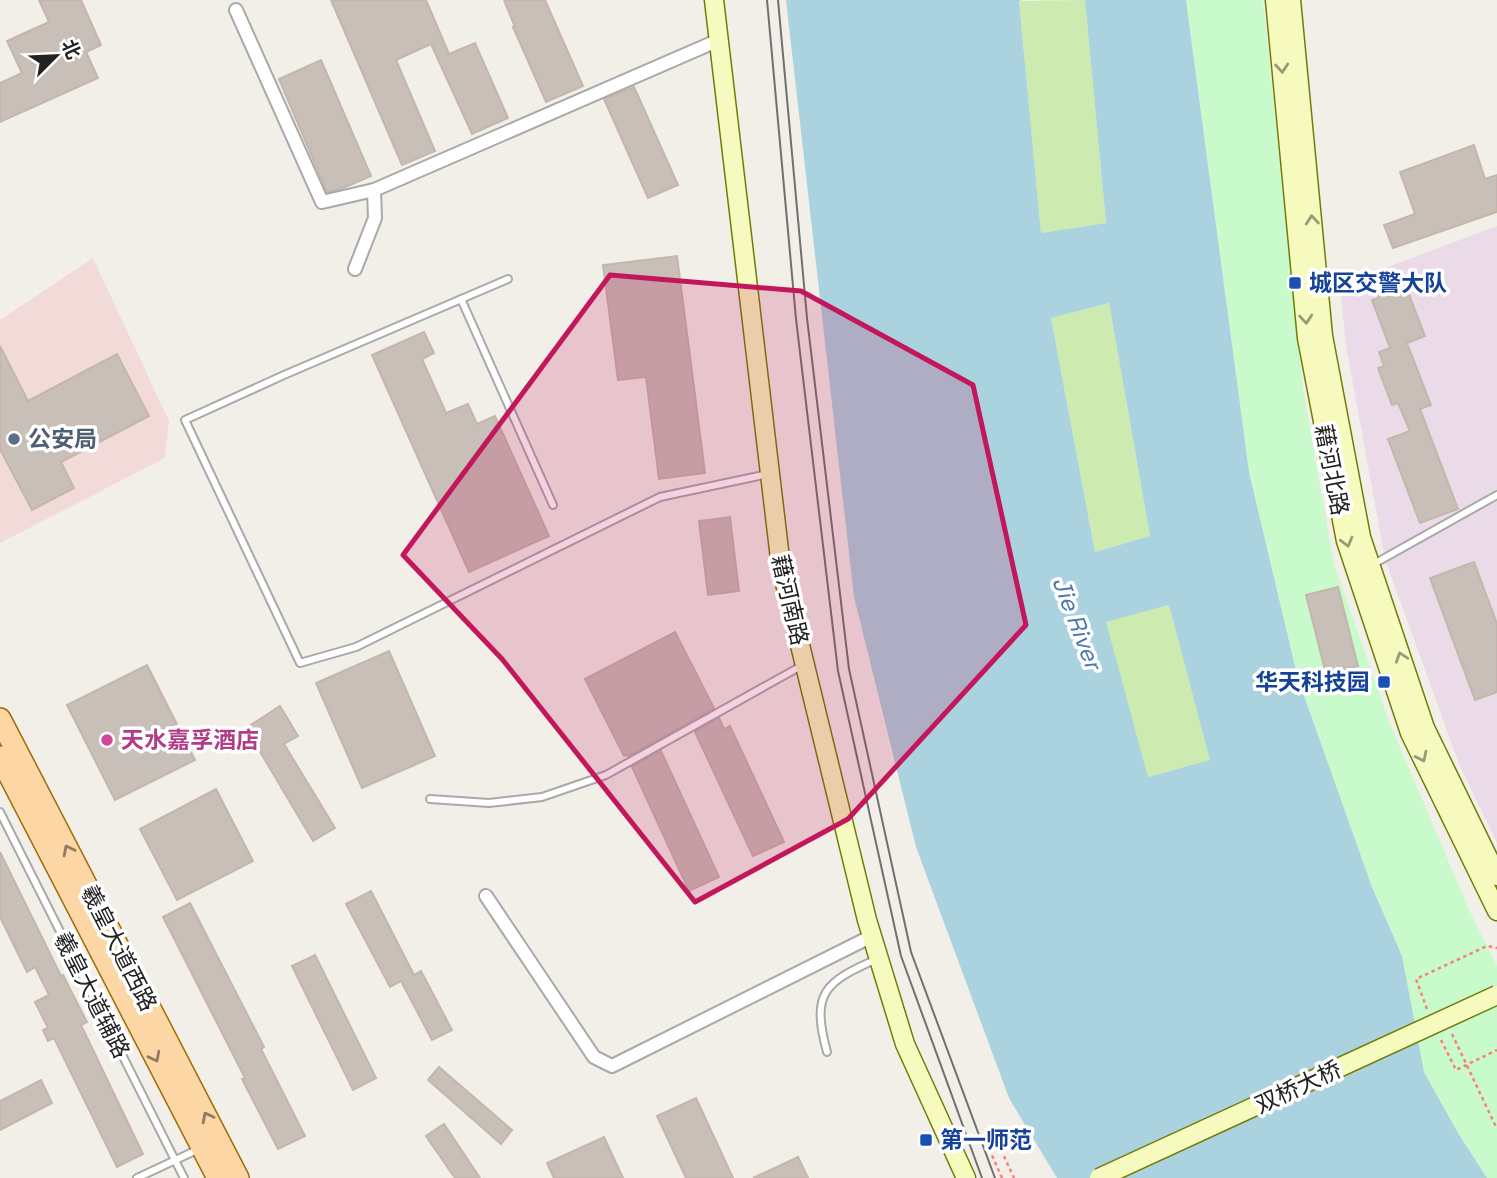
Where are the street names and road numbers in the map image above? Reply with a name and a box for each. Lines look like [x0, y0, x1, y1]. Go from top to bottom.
street label: 藉河北路 [1308, 422, 1356, 518]
street label: 藉河南路 [765, 552, 815, 648]
street label: 羲皇大道西路 [74, 880, 164, 1016]
street label: 羲皇大道辅路 [47, 927, 137, 1063]
street label: 双桥大桥 [1250, 1054, 1346, 1120]

